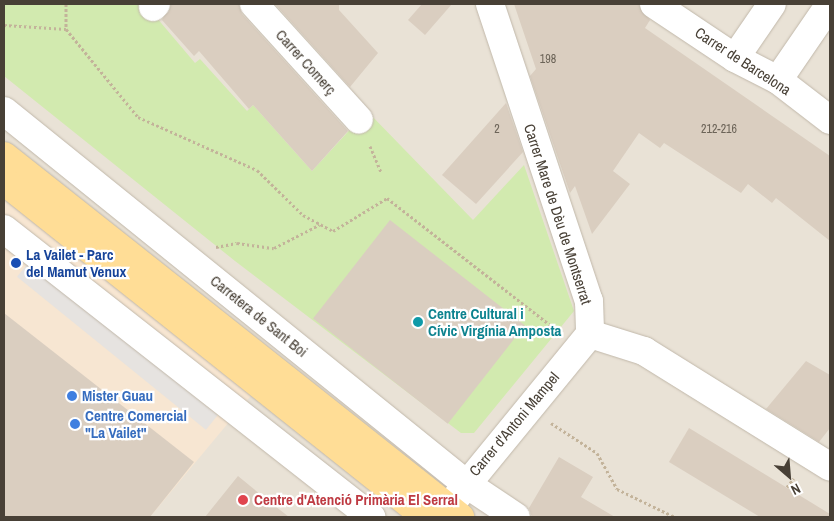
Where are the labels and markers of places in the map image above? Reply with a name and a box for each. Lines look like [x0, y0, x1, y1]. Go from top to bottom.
place label: La Vailet - Parc del Mamut Venux [26, 245, 126, 280]
marker: La Vailet - Parc del Mamut Venux [10, 257, 22, 269]
place label: Centre Cultural i Cívic Virgínia Amposta [428, 304, 562, 339]
marker: Centre Cultural i Cívic Virgínia Amposta [412, 316, 424, 328]
place label: Mister Guau [82, 387, 153, 405]
marker: Mister Guau [66, 390, 78, 402]
place label: Centre Comercial "La Vailet" [85, 406, 187, 441]
marker: Centre Comercial "La Vailet" [69, 418, 81, 430]
place label: Centre d'Atenció Primària El Serral [254, 491, 458, 509]
marker: Centre d'Atenció Primària El Serral [236, 493, 250, 507]

